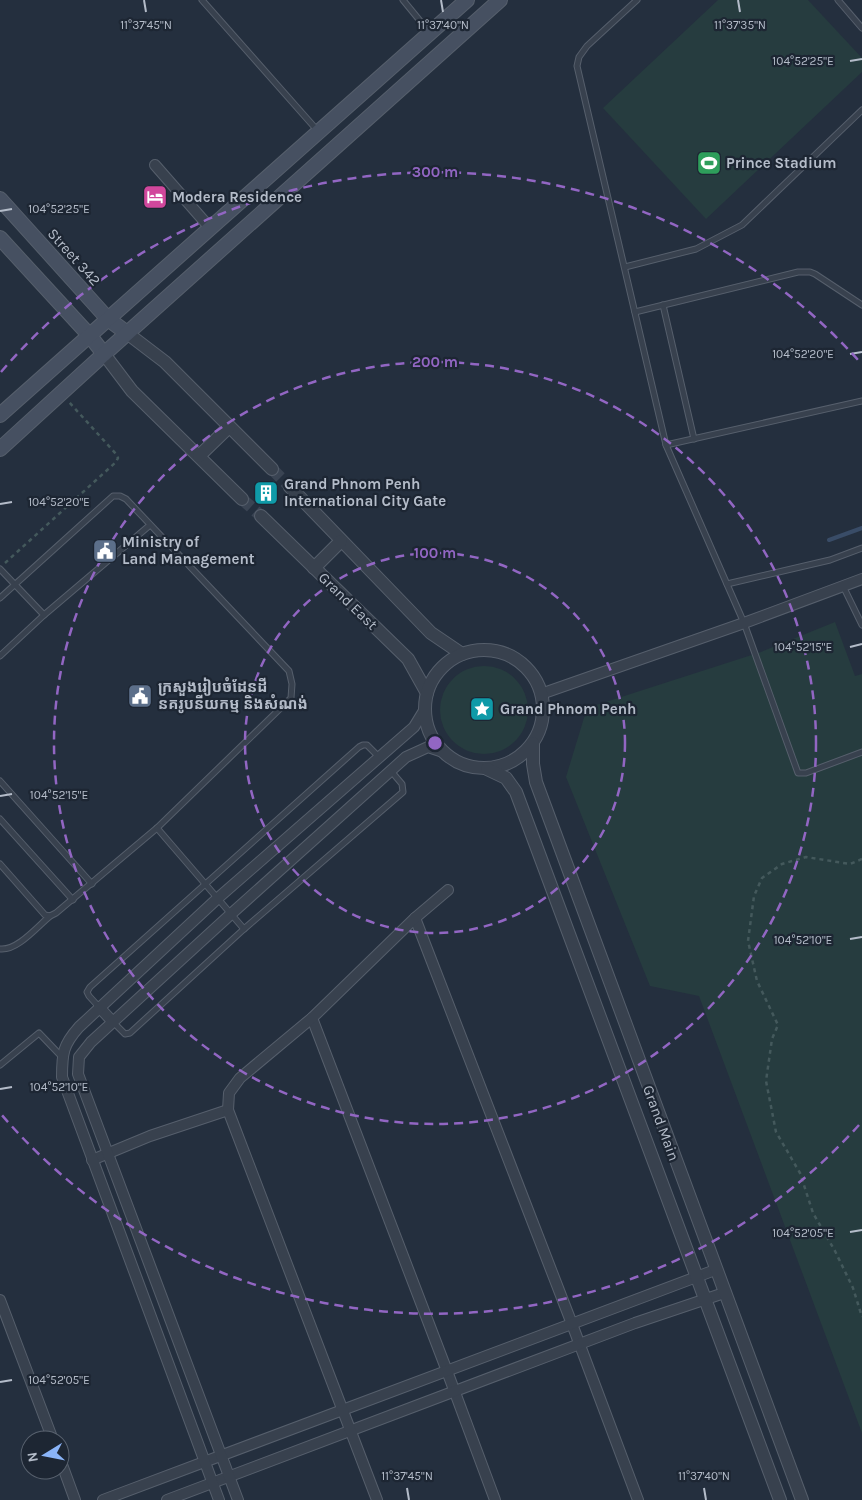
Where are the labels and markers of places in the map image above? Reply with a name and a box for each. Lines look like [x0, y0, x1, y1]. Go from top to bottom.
sports icon: Prince Stadium [696, 150, 722, 176]
place label: Prince Stadium [726, 154, 837, 172]
hotel icon: Modera Residence [142, 184, 168, 210]
place label: Modera Residence [172, 188, 302, 206]
place label: Grand Phnom Penh International City Gate [284, 475, 446, 510]
building icon: Grand Phnom Penh International City Gate [253, 480, 279, 506]
place label: Ministry of Land Management [122, 533, 255, 568]
public building icon: Ministry of Land Management [92, 538, 118, 564]
place label: ក្រសួងរៀបចំដែនដី នគរូបនីយកម្ម និងសំណង់ [158, 676, 308, 714]
public building icon: ក្រសួងរៀបចំដែនដី នគរូបនីយកម្ម និងសំណង់ [127, 683, 153, 709]
place icon: Grand Phnom Penh [469, 696, 495, 722]
place label: Grand Phnom Penh [500, 700, 636, 718]
centre of rings [426, 734, 444, 752]

